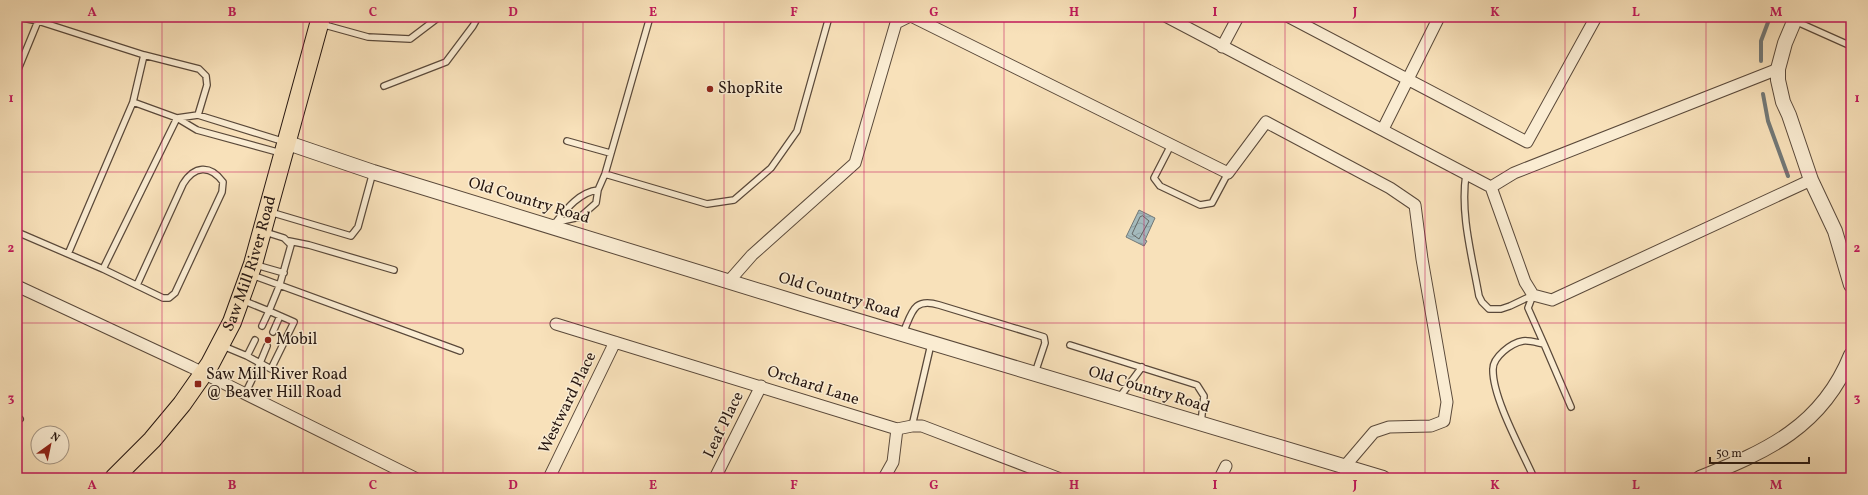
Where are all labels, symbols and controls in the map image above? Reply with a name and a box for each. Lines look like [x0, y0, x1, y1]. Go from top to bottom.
text: A [87, 4, 97, 22]
text: B [228, 4, 237, 22]
text: C [369, 4, 377, 22]
text: D [508, 4, 518, 22]
text: E [649, 4, 657, 22]
text: F [790, 4, 798, 22]
text: G [929, 4, 939, 22]
text: H [1069, 4, 1079, 22]
text: I [1213, 4, 1218, 22]
text: J [1352, 4, 1358, 22]
text: K [1490, 4, 1500, 22]
text: L [1632, 4, 1640, 22]
text: M [1770, 4, 1783, 22]
place label: ShopRite [718, 78, 783, 100]
marker: ShopRite [705, 84, 715, 94]
text: 1 [8, 90, 14, 108]
text: 1 [1854, 90, 1860, 108]
street label: Old Country Road [465, 172, 593, 230]
street label: Saw Mill River Road [218, 193, 282, 336]
text: 2 [8, 240, 15, 258]
text: 2 [1854, 240, 1861, 258]
street label: Old Country Road [775, 267, 903, 325]
place label: Mobil [276, 329, 317, 351]
marker: Mobil [263, 335, 273, 345]
street label: Westward Place [534, 348, 602, 458]
street label: Orchard Lane [764, 361, 862, 411]
street label: Old Country Road [1085, 361, 1213, 419]
place label: Saw Mill River Road @ Beaver Hill Road [206, 364, 348, 404]
marker: Saw Mill River Road @ Beaver Hill Road [193, 379, 203, 389]
street label: Leaf Place [698, 388, 750, 462]
text: 3 [8, 390, 15, 408]
text: 3 [1854, 390, 1861, 408]
north arrow [30, 425, 70, 465]
text: N [47, 429, 62, 446]
scale bar [1710, 439, 1809, 465]
text: 50 m [1716, 446, 1742, 462]
text: A [87, 477, 97, 495]
text: B [228, 477, 237, 495]
text: C [369, 477, 377, 495]
text: D [508, 477, 518, 495]
text: E [649, 477, 657, 495]
text: F [790, 477, 798, 495]
text: G [929, 477, 939, 495]
text: H [1069, 477, 1079, 495]
text: I [1213, 477, 1218, 495]
text: J [1352, 477, 1358, 495]
text: K [1490, 477, 1500, 495]
text: L [1632, 477, 1640, 495]
text: M [1770, 477, 1783, 495]

